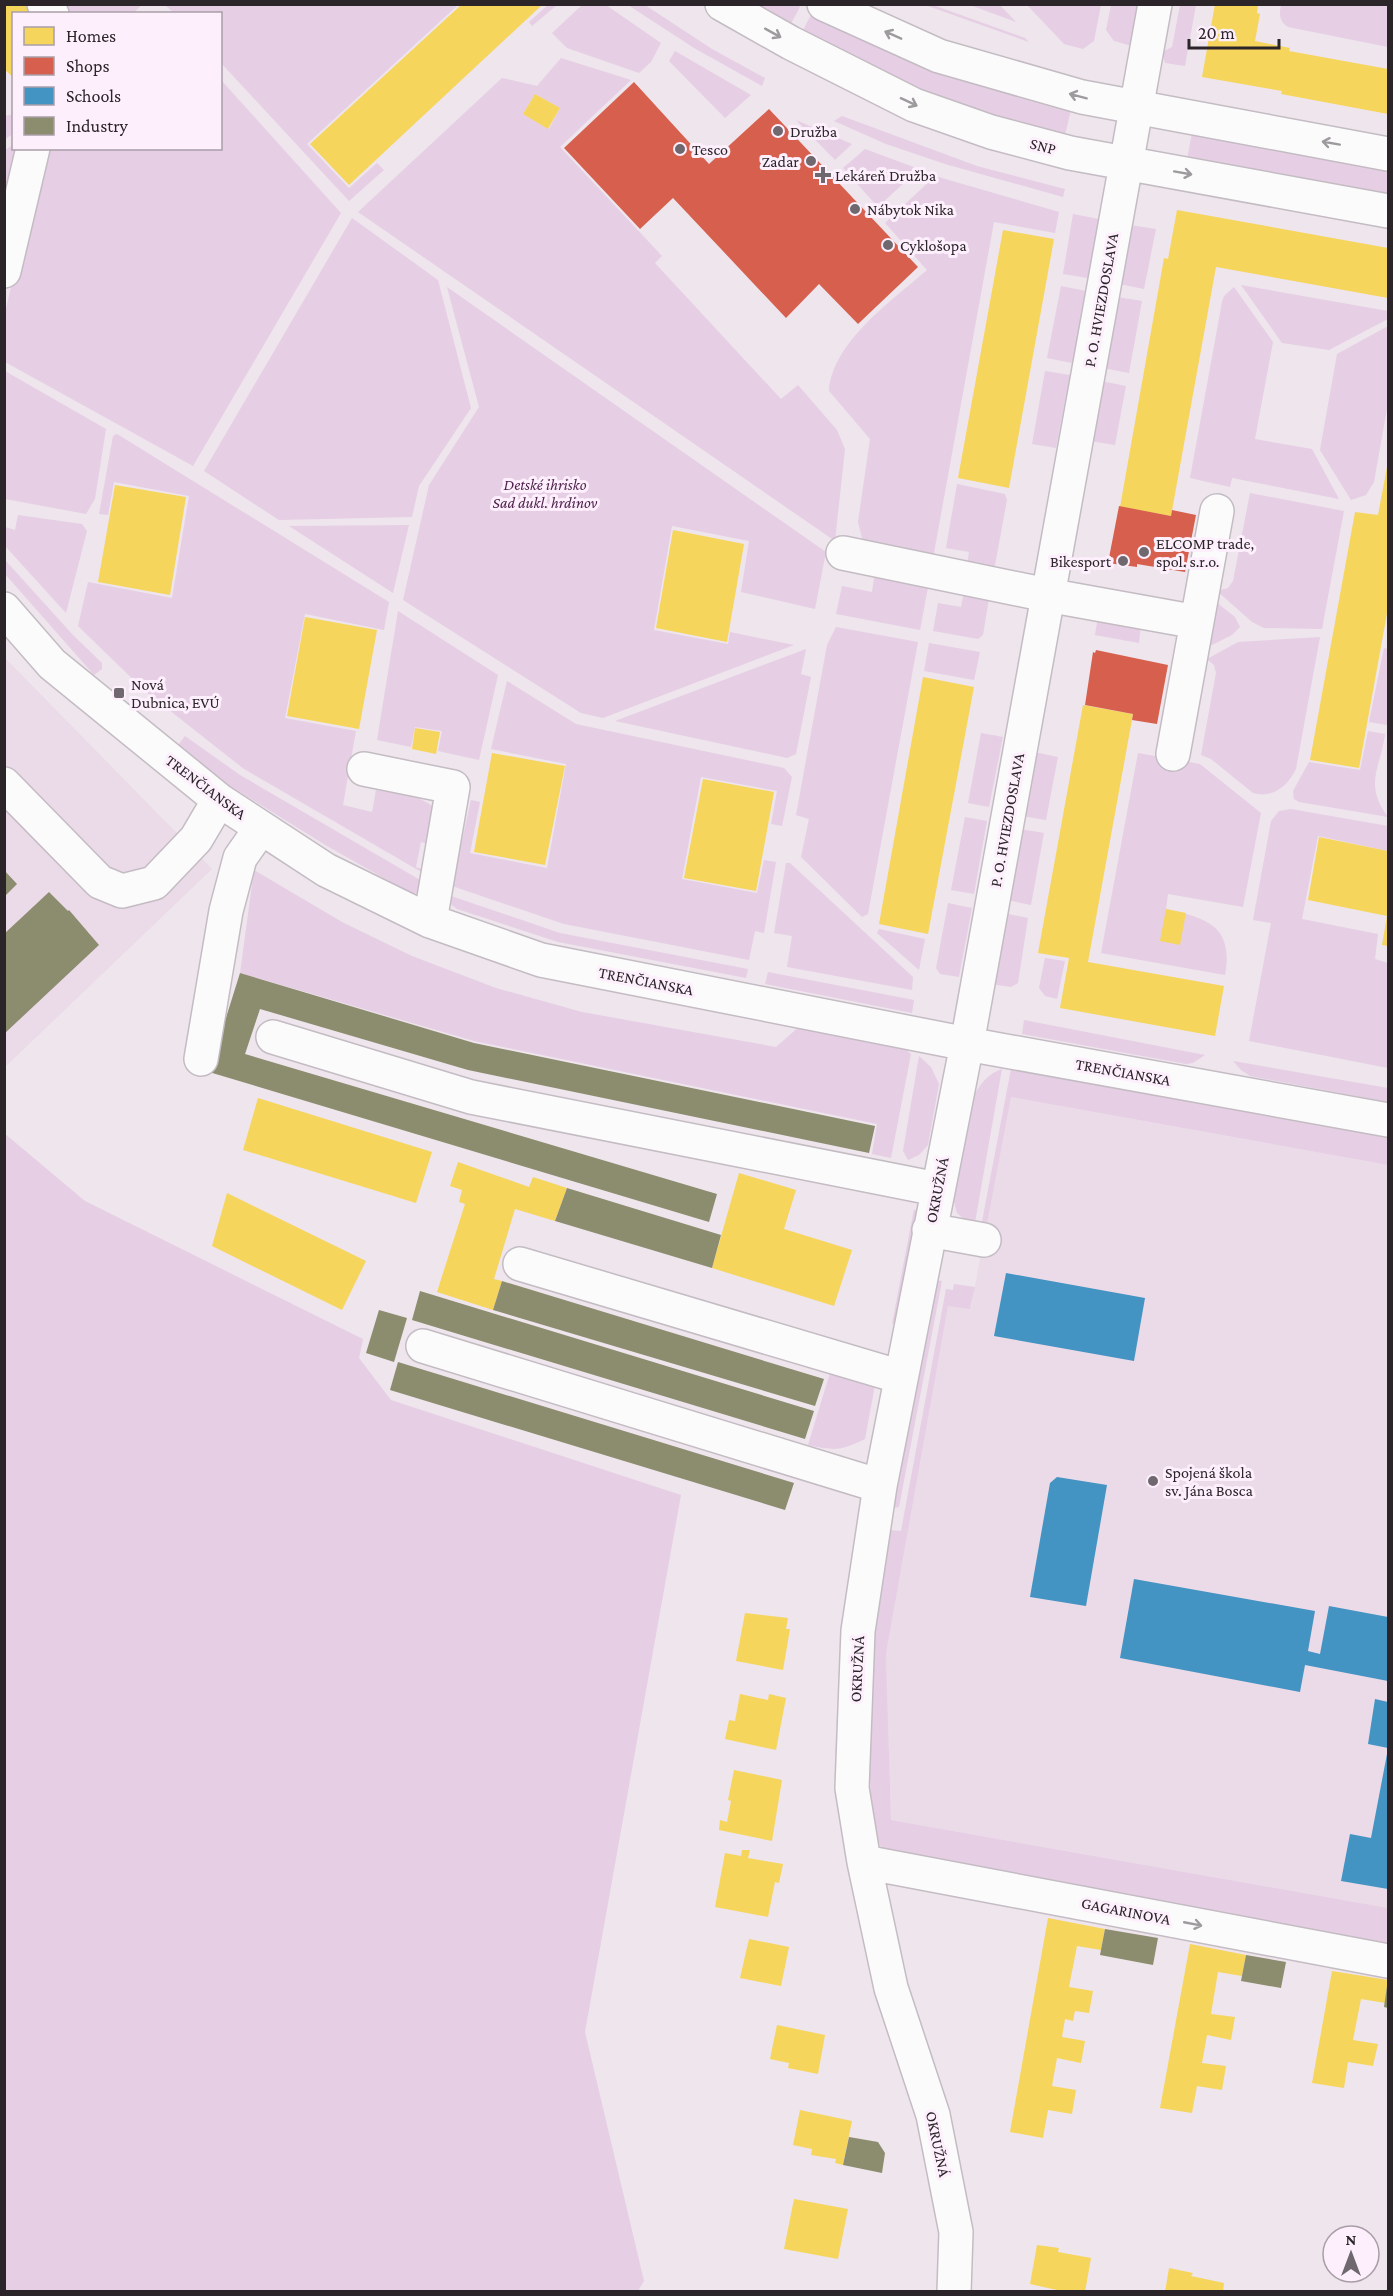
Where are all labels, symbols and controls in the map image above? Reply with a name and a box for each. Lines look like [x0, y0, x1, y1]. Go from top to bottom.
legend [12, 12, 222, 150]
scale bar [1189, 12, 1279, 50]
text: 20 m [1198, 23, 1235, 43]
text: Homes [66, 26, 116, 46]
one-way arrow [764, 27, 781, 39]
one-way arrow [885, 29, 903, 41]
text: Shops [66, 56, 110, 76]
text: Schools [66, 86, 121, 106]
one-way arrow [1069, 89, 1088, 101]
one-way arrow [900, 97, 918, 109]
text: Industry [66, 116, 129, 136]
place label: Družba [790, 123, 838, 140]
marker: Družba [771, 124, 785, 138]
street label: SNP [1028, 134, 1058, 158]
one-way arrow [1322, 137, 1341, 148]
place label: Tesco [692, 141, 728, 158]
marker: Tesco [673, 142, 687, 156]
place label: Zadar [762, 153, 799, 170]
marker: Zadar [804, 154, 818, 168]
place label: Lekáreň Družba [835, 167, 937, 184]
marker: Lekáreň Družba [816, 168, 830, 182]
one-way arrow [1173, 168, 1193, 179]
place label: Nábytok Nika [867, 201, 955, 219]
marker: Nábytok Nika [848, 202, 862, 216]
street label: P. O. HVIEZDOSLAVA [1081, 231, 1121, 368]
place label: Cyklošopa [900, 237, 967, 255]
marker: Cyklošopa [881, 238, 895, 252]
park label: Detské ihrisko Sad dukl. hrdinov [492, 476, 598, 511]
place label: ELCOMP trade, spol. s.r.o. [1156, 535, 1254, 571]
marker: ELCOMP trade, spol. s.r.o. [1137, 545, 1151, 559]
place label: Bikesport [1050, 553, 1112, 571]
marker: Bikesport [1116, 554, 1130, 568]
place label: Nová Dubnica, EVÚ [131, 676, 220, 711]
marker: Nová Dubnica, EVÚ [112, 686, 126, 700]
street label: TRENČIANSKA [162, 751, 250, 823]
street label: P. O. HVIEZDOSLAVA [987, 751, 1027, 888]
street label: TRENČIANSKA [597, 963, 696, 999]
street label: TRENČIANSKA [1074, 1055, 1173, 1089]
street label: OKRUŽNÁ [922, 1155, 952, 1224]
place label: Spojená škola sv. Jána Bosca [1165, 1464, 1253, 1500]
marker: Spojená škola sv. Jána Bosca [1146, 1474, 1160, 1488]
street label: OKRUŽNÁ [847, 1634, 867, 1703]
street label: GAGARINOVA [1080, 1894, 1173, 1928]
one-way arrow [1182, 1919, 1202, 1930]
street label: OKRUŽNÁ [923, 2110, 953, 2179]
north arrow [1321, 2224, 1381, 2284]
text: N [1346, 2231, 1357, 2248]

